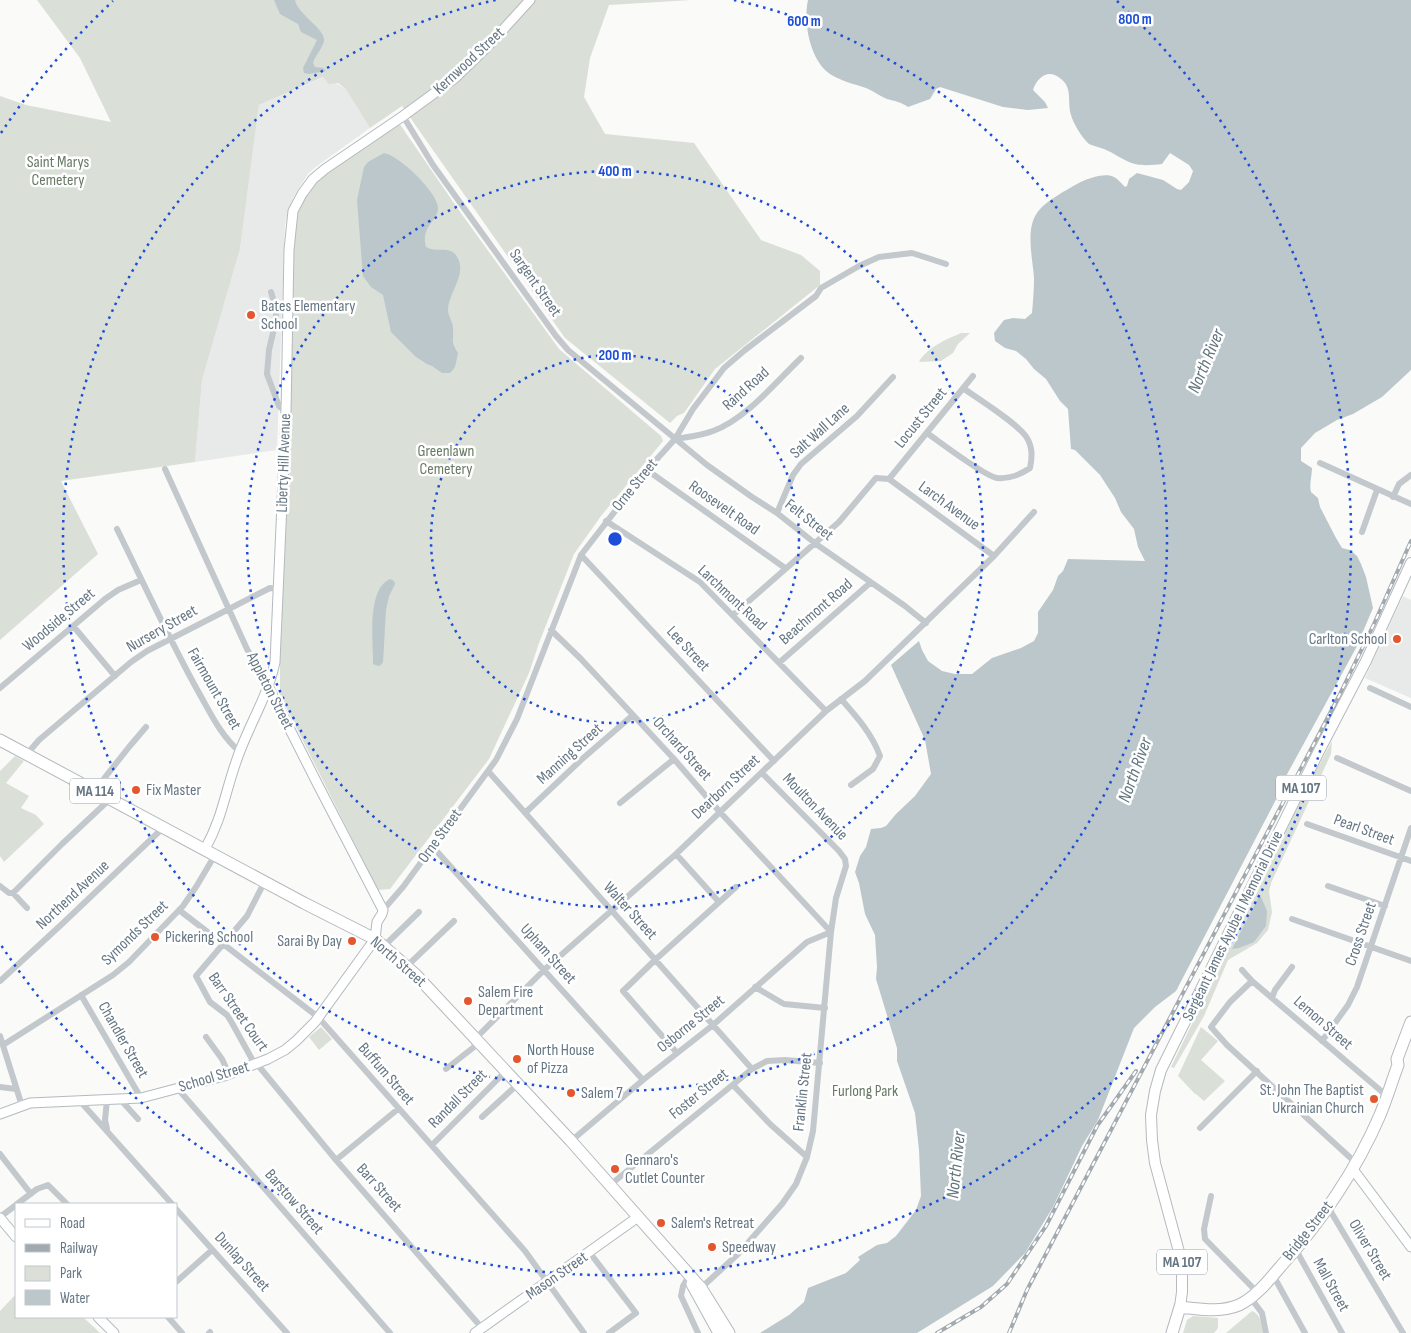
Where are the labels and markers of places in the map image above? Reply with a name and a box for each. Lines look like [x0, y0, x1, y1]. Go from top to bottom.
place label: Bates Elementary School [261, 297, 355, 334]
marker: Bates Elementary School [245, 309, 257, 321]
centre of rings [606, 530, 624, 548]
place label: Carlton School [1309, 630, 1387, 649]
marker: Carlton School [1391, 633, 1403, 645]
place label: Fix Master [146, 781, 201, 800]
marker: Fix Master [130, 784, 142, 796]
place label: Pickering School [165, 928, 253, 947]
marker: Pickering School [149, 931, 161, 943]
place label: Sarai By Day [277, 932, 342, 951]
marker: Sarai By Day [346, 935, 358, 947]
place label: Salem Fire Department [478, 983, 543, 1020]
marker: Salem Fire Department [462, 995, 474, 1007]
place label: North House of Pizza [527, 1041, 595, 1078]
marker: North House of Pizza [511, 1053, 523, 1065]
place label: St. John The Baptist Ukrainian Church [1260, 1081, 1364, 1118]
place label: Salem 7 [581, 1084, 623, 1103]
marker: Salem 7 [565, 1087, 577, 1099]
marker: St. John The Baptist Ukrainian Church [1368, 1093, 1380, 1105]
place label: Gennaro's Cutlet Counter [625, 1151, 705, 1188]
marker: Gennaro's Cutlet Counter [609, 1163, 621, 1175]
place label: Salem's Retreat [671, 1214, 754, 1233]
marker: Salem's Retreat [655, 1217, 667, 1229]
place label: Speedway [722, 1238, 776, 1257]
marker: Speedway [706, 1241, 718, 1253]

